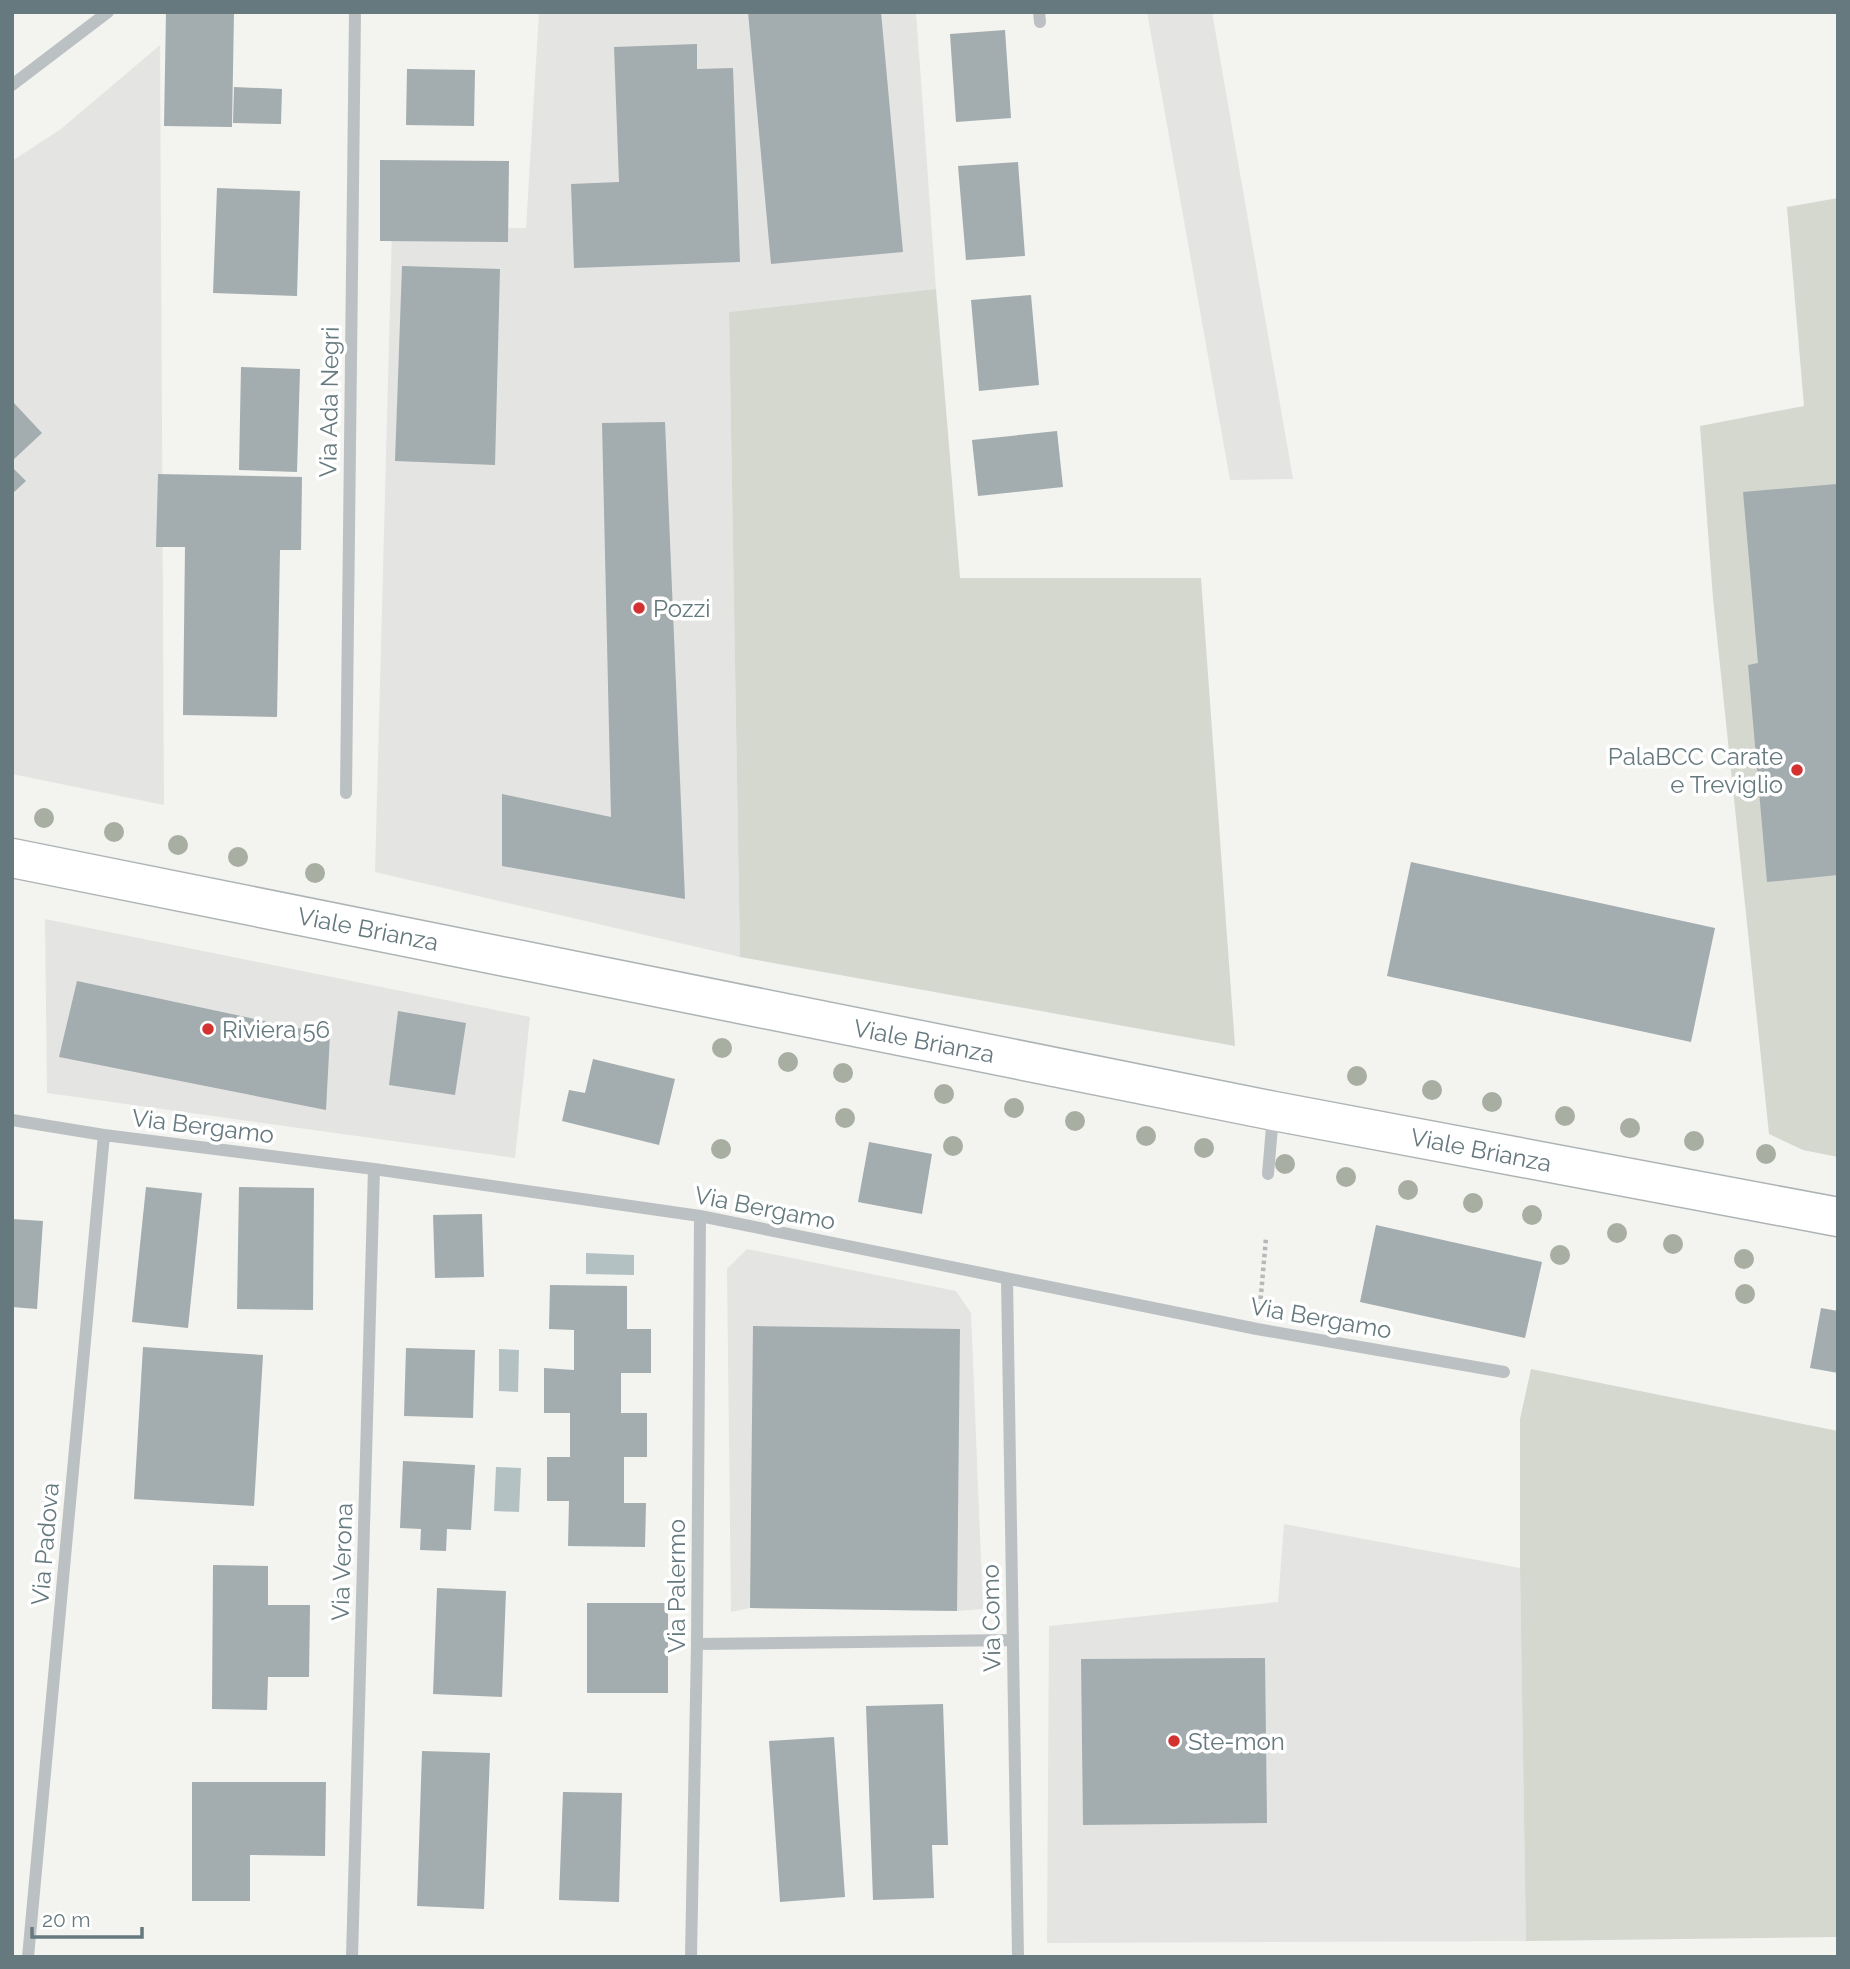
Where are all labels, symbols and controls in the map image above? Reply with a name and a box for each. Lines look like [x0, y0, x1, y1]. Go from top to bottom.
street label: Via Ada Negri [313, 326, 345, 478]
place label: Pozzi [653, 594, 711, 623]
marker: Pozzi [631, 600, 647, 616]
place label: PalaBCC Carate e Treviglio [1608, 742, 1783, 799]
marker: PalaBCC Carate e Treviglio [1789, 762, 1805, 778]
street label: Viale Brianza [295, 901, 441, 957]
street label: Viale Brianza [851, 1013, 997, 1069]
place label: Riviera 56 [222, 1015, 330, 1044]
marker: Riviera 56 [200, 1021, 216, 1037]
street label: Via Bergamo [130, 1103, 276, 1149]
street label: Viale Brianza [1408, 1122, 1554, 1178]
street label: Via Bergamo [692, 1180, 838, 1236]
street label: Via Bergamo [1248, 1291, 1394, 1345]
street label: Via Padova [25, 1482, 65, 1606]
street label: Via Verona [325, 1502, 359, 1622]
street label: Via Palermo [662, 1519, 691, 1653]
street label: Via Como [976, 1564, 1006, 1672]
place label: Ste-mon [1188, 1727, 1285, 1756]
marker: Ste-mon [1166, 1733, 1182, 1749]
scale bar [32, 1896, 142, 1940]
text: 20 m [42, 1907, 90, 1932]

